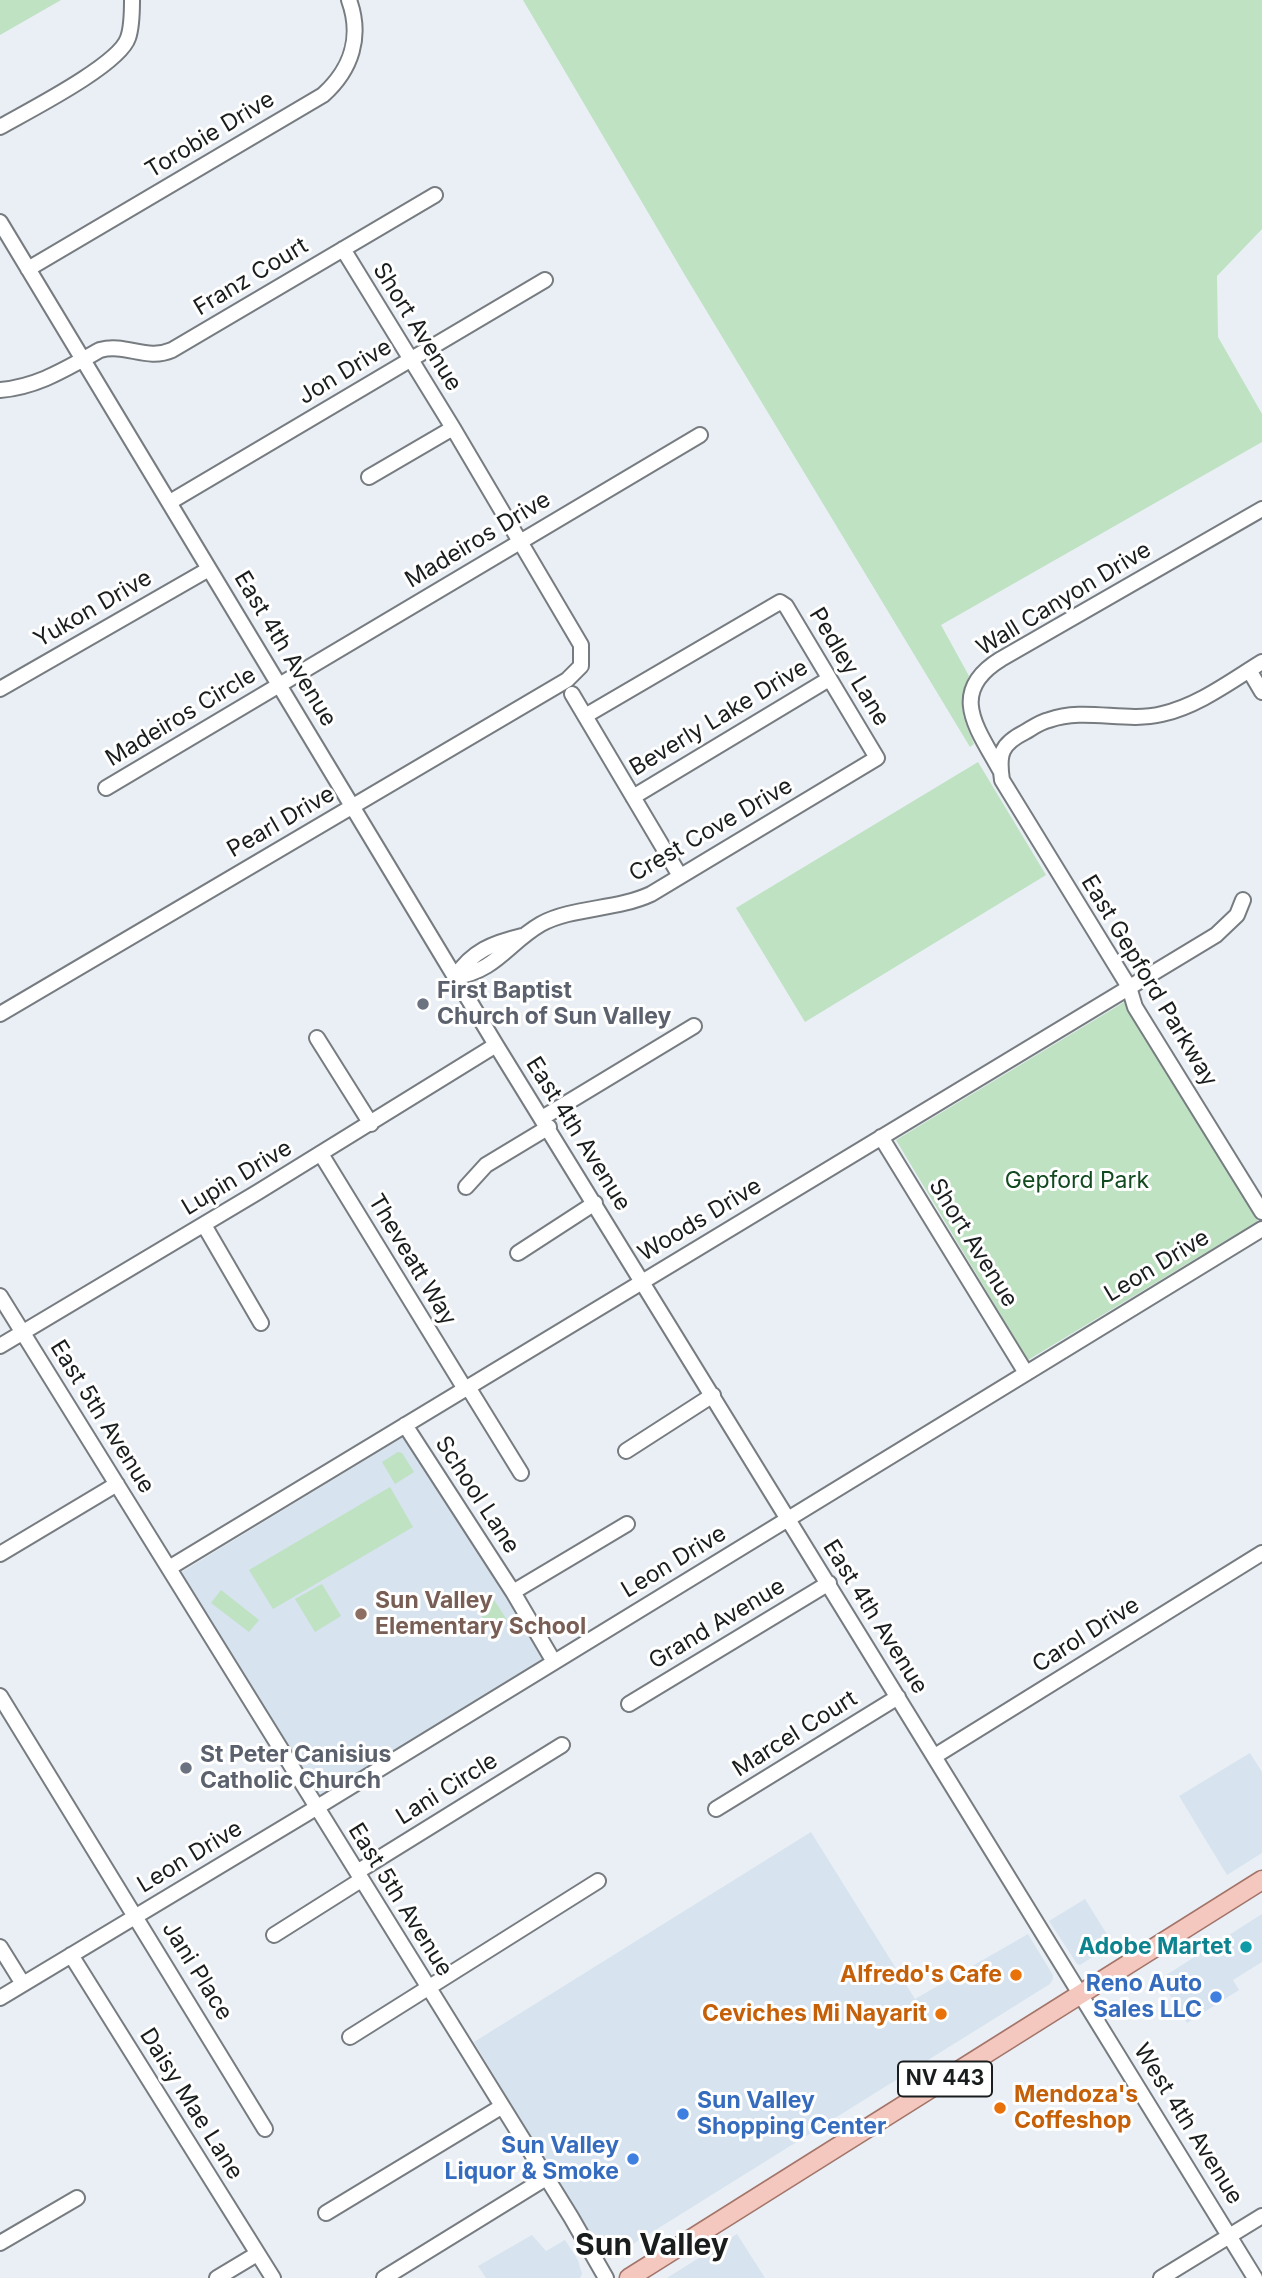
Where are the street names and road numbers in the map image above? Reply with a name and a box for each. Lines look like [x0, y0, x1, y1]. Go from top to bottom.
street label: Torobie Drive [141, 86, 279, 184]
street label: Franz Court [189, 232, 313, 322]
street label: Short Avenue [367, 258, 467, 396]
street label: Jon Drive [293, 333, 397, 411]
street label: Madeiros Drive [400, 486, 556, 594]
street label: Wall Canyon Drive [972, 536, 1156, 662]
street label: Yukon Drive [29, 564, 157, 654]
street label: East 4th Avenue [228, 566, 342, 732]
street label: Pedley Lane [803, 603, 895, 731]
street label: Beverly Lake Drive [625, 654, 813, 782]
street label: Madeiros Circle [101, 661, 261, 773]
street label: Crest Cove Drive [624, 772, 798, 888]
street label: Pearl Drive [222, 780, 340, 864]
street label: East Gepford Parkway [1075, 870, 1223, 1092]
street label: East 4th Avenue [520, 1052, 636, 1216]
street label: Lupin Drive [177, 1134, 297, 1222]
street label: Woods Drive [633, 1172, 767, 1268]
street label: Short Avenue [923, 1174, 1023, 1312]
street label: Theveatt Way [362, 1189, 462, 1331]
street label: Leon Drive [1100, 1224, 1214, 1308]
street label: East 5th Avenue [44, 1335, 160, 1499]
street label: School Lane [429, 1431, 525, 1559]
street label: Leon Drive [617, 1520, 731, 1604]
street label: East 4th Avenue [817, 1535, 933, 1699]
street label: Grand Avenue [644, 1573, 790, 1675]
street label: Carol Drive [1027, 1591, 1145, 1679]
street label: Marcel Court [728, 1685, 862, 1783]
street label: Lani Circle [391, 1747, 503, 1831]
street label: Leon Drive [133, 1815, 247, 1899]
street label: East 5th Avenue [342, 1818, 458, 1982]
street label: Jani Place [156, 1916, 238, 2026]
street label: Daisy Mae Lane [133, 2023, 249, 2185]
street label: West 4th Avenue [1127, 2039, 1249, 2209]
road number: NV 443 [898, 2062, 992, 2096]

